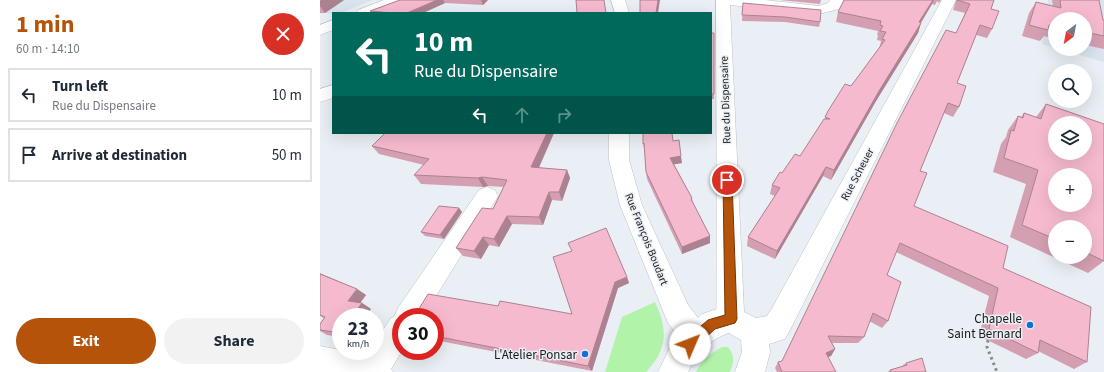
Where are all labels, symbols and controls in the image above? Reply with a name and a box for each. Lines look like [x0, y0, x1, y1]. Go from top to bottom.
text: 1 min [16, 7, 74, 42]
north arrow [1048, 12, 1092, 56]
map controls [1048, 12, 1092, 264]
button: close [262, 13, 304, 55]
text: 10 m [414, 22, 473, 62]
icon: left [348, 28, 400, 80]
text: 60 m · 14:10 [16, 40, 80, 58]
street label: Rue du Dispensaire [716, 55, 735, 144]
text: Rue du Dispensaire [414, 59, 558, 84]
button: search [1048, 64, 1092, 108]
text: Turn left [52, 76, 108, 97]
icon: left [18, 84, 40, 106]
text: 10 m [272, 85, 302, 106]
text: Rue du Dispensaire [52, 97, 156, 115]
icon: left [469, 104, 491, 126]
icon: ahead [511, 104, 533, 126]
icon: right [553, 104, 575, 126]
button: layers [1048, 116, 1092, 160]
icon: arrive [18, 144, 40, 166]
text: Arrive at destination [52, 145, 187, 166]
text: 50 m [272, 145, 302, 166]
street label: Rue Scheuer [837, 145, 878, 203]
pin [710, 163, 744, 197]
button: + [1048, 168, 1092, 212]
icon: arrive [716, 169, 738, 191]
street label: Rue François Boudart [621, 191, 672, 288]
button: − [1048, 220, 1092, 264]
speed limit sign: 30 [392, 308, 444, 360]
place label: Chapelle Saint Bernard [947, 310, 1022, 343]
text: 23 [347, 315, 369, 343]
button: Exit [16, 318, 156, 364]
button: Share [164, 318, 304, 364]
marker: Chapelle Saint Bernard [1025, 320, 1035, 330]
position arrow [669, 323, 711, 365]
text: km/h [347, 337, 369, 351]
place label: L'Atelier Ponsar [494, 346, 577, 364]
marker: L'Atelier Ponsar [580, 349, 590, 359]

